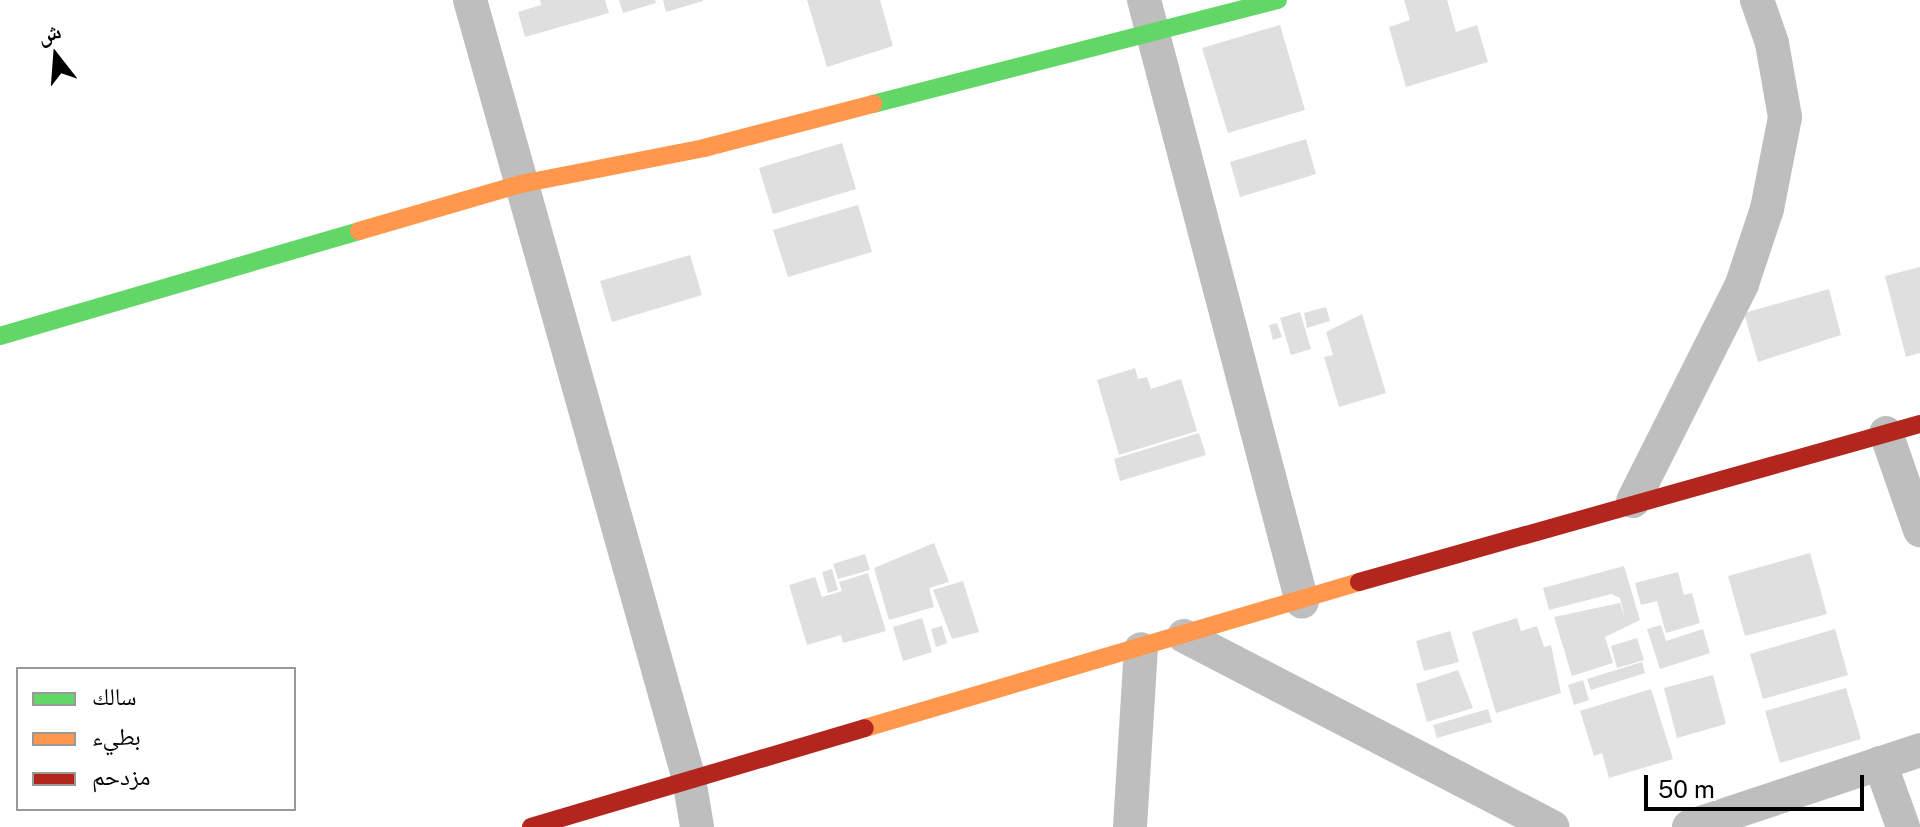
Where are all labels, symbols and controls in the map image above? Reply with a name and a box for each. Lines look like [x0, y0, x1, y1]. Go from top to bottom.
north arrow [16, 16, 96, 96]
text: ش [34, 17, 64, 49]
legend [16, 667, 296, 811]
text: سالك [92, 682, 137, 710]
text: بطيء [92, 722, 141, 750]
scale bar [1648, 759, 1868, 809]
text: مزدحم [92, 762, 151, 790]
text: 50 m [1658, 775, 1715, 803]

